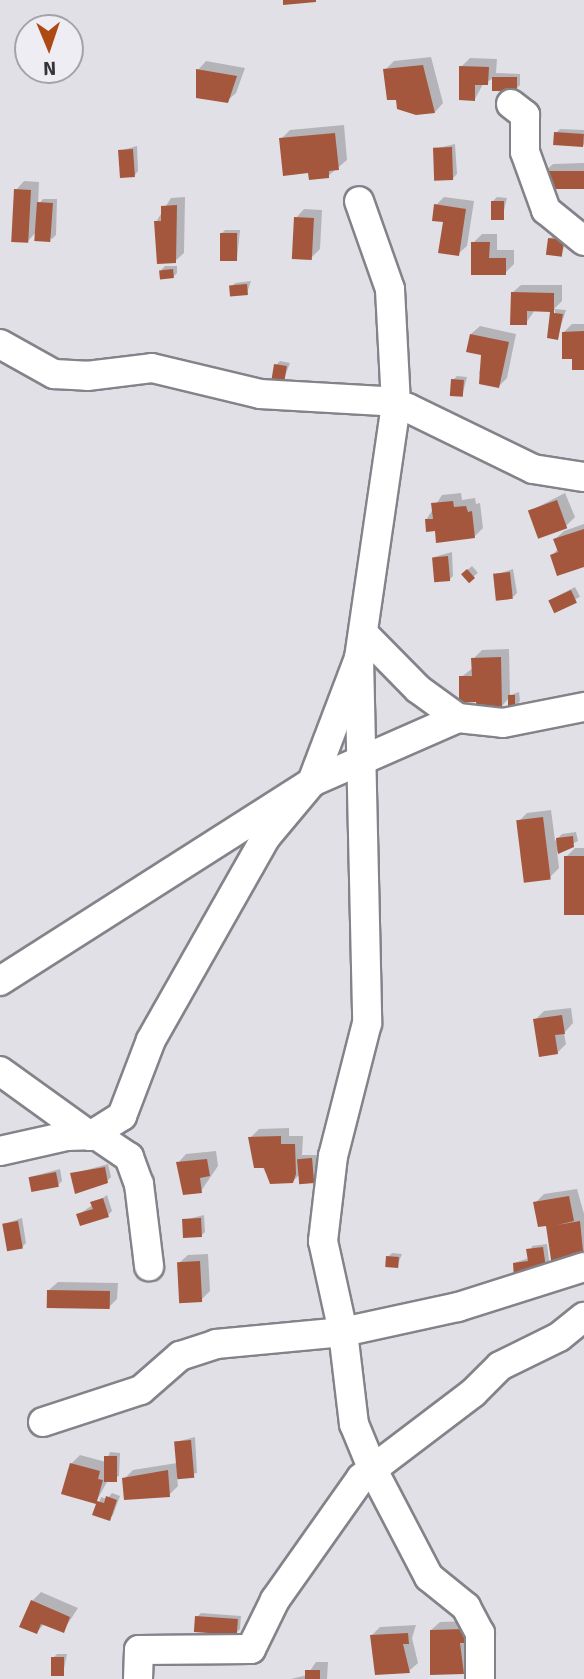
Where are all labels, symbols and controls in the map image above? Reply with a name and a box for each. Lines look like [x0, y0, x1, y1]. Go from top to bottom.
north arrow [14, 14, 84, 84]
text: N [43, 56, 57, 80]

